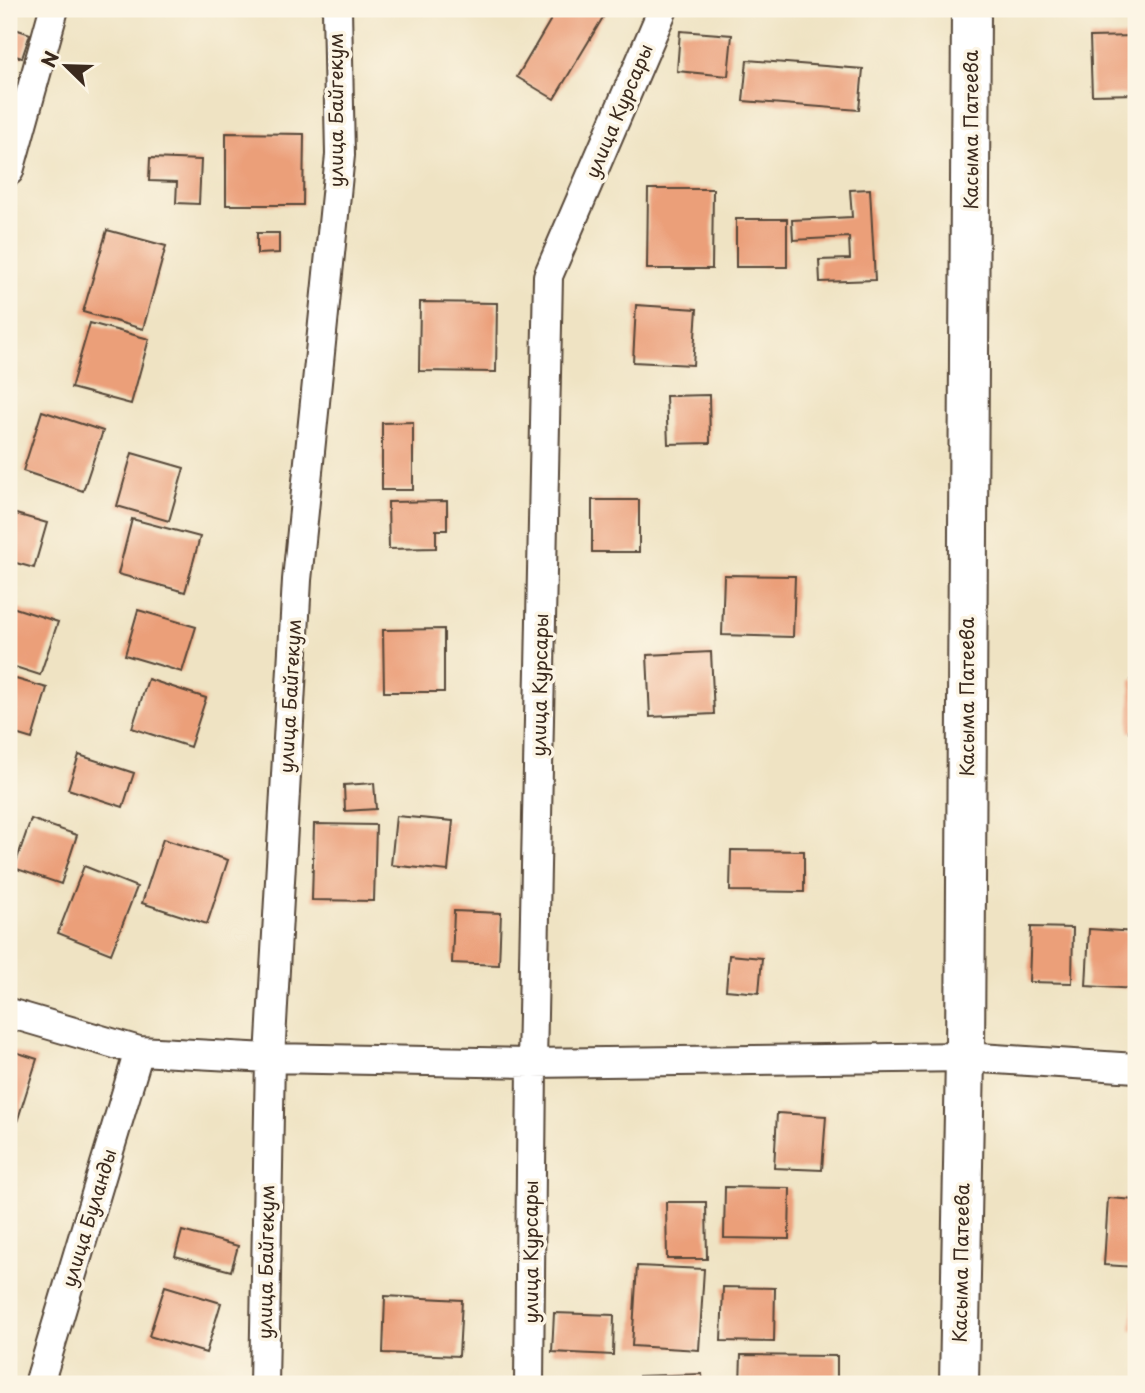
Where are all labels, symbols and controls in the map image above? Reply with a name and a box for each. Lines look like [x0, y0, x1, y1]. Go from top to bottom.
north arrow [32, 32, 102, 102]
street label: улица Байгекум [321, 33, 349, 187]
street label: улица Курсары [577, 39, 659, 182]
text: N [34, 47, 65, 71]
street label: Касыма Патеева [956, 50, 984, 210]
street label: улица Курсары [524, 613, 554, 757]
street label: Касыма Патеева [952, 617, 980, 777]
street label: улица Байгекум [271, 618, 307, 774]
street label: улица Буланды [54, 1145, 122, 1290]
street label: улица Курсары [516, 1180, 544, 1324]
street label: Касыма Патеева [945, 1183, 975, 1343]
street label: улица Байгекум [250, 1185, 280, 1339]

